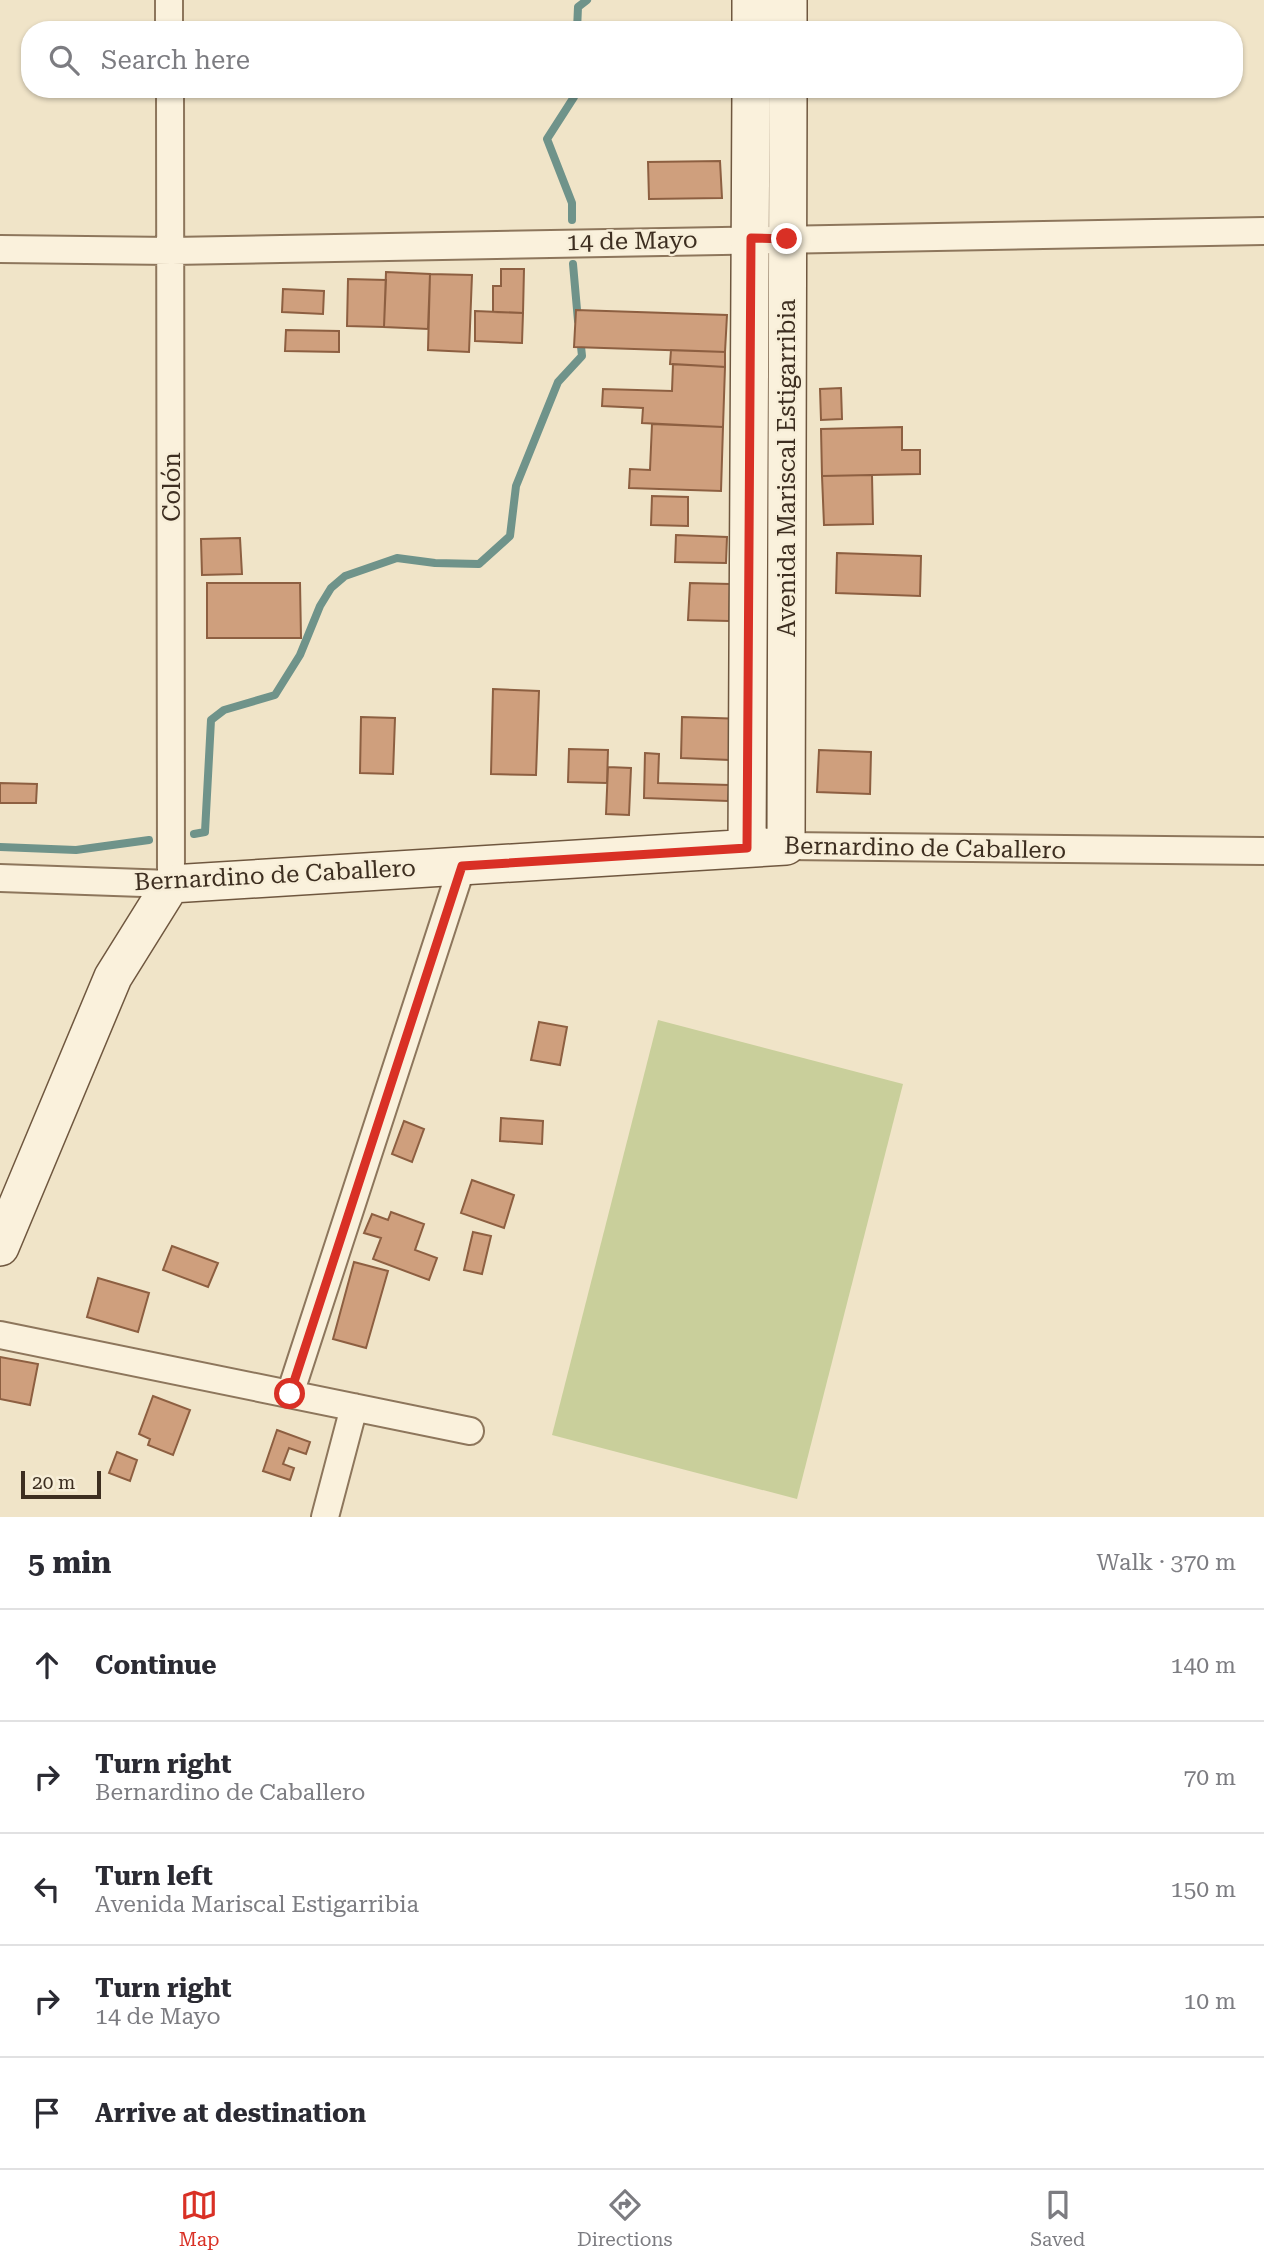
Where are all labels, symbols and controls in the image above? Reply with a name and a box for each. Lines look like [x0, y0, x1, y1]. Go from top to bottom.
search box [21, 21, 1243, 98]
icon: search [45, 41, 83, 79]
text: Search here [101, 45, 250, 75]
route end [771, 223, 802, 254]
street label: 14 de Mayo [566, 226, 698, 256]
street label: Avenida Mariscal Estigarribia [773, 299, 801, 637]
street label: Colón [158, 452, 186, 522]
street label: Bernardino de Caballero [784, 832, 1066, 864]
street label: Bernardino de Caballero [133, 854, 417, 896]
route start [274, 1378, 305, 1409]
scale bar [21, 1468, 102, 1500]
text: 20 m [32, 1471, 75, 1494]
text: 5 min [28, 1545, 111, 1580]
text: Walk · 370 m [1097, 1549, 1236, 1576]
icon: ahead [28, 1646, 66, 1684]
text: Continue [95, 1650, 217, 1680]
text: 140 m [1171, 1652, 1236, 1679]
text: Turn right [95, 1749, 231, 1779]
icon: right [28, 1758, 66, 1796]
text: 70 m [1183, 1764, 1236, 1791]
text: Bernardino de Caballero [95, 1779, 365, 1806]
text: Turn left [95, 1861, 213, 1891]
icon: left [28, 1870, 66, 1908]
text: 150 m [1171, 1876, 1236, 1903]
text: Avenida Mariscal Estigarribia [95, 1891, 419, 1918]
text: Turn right [95, 1973, 231, 2003]
icon: right [28, 1982, 66, 2020]
text: 10 m [1183, 1988, 1236, 2015]
text: 14 de Mayo [95, 2003, 221, 2030]
icon: arrive [28, 2094, 66, 2132]
text: Arrive at destination [95, 2098, 366, 2128]
tab: Map [179, 2186, 219, 2251]
tab: Directions [577, 2186, 673, 2251]
tab: Saved [1030, 2186, 1085, 2251]

